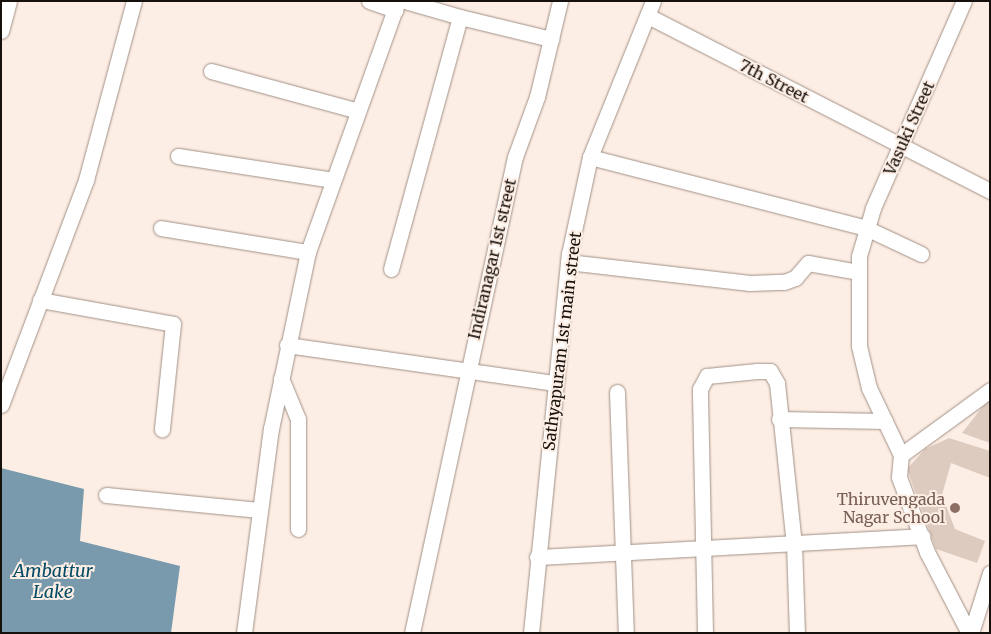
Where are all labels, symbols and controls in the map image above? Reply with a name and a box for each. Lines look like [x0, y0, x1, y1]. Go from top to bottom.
street label: 7th Street [736, 55, 812, 107]
street label: Vasuki Street [880, 78, 938, 178]
street label: Indiranagar 1st street [464, 177, 520, 341]
street label: Sathyapuram 1st main street [539, 230, 585, 452]
place label: Thiruvengada Nagar School [837, 489, 945, 527]
marker: Thiruvengada Nagar School [949, 502, 961, 514]
water label: Ambattur Lake [13, 561, 93, 604]

